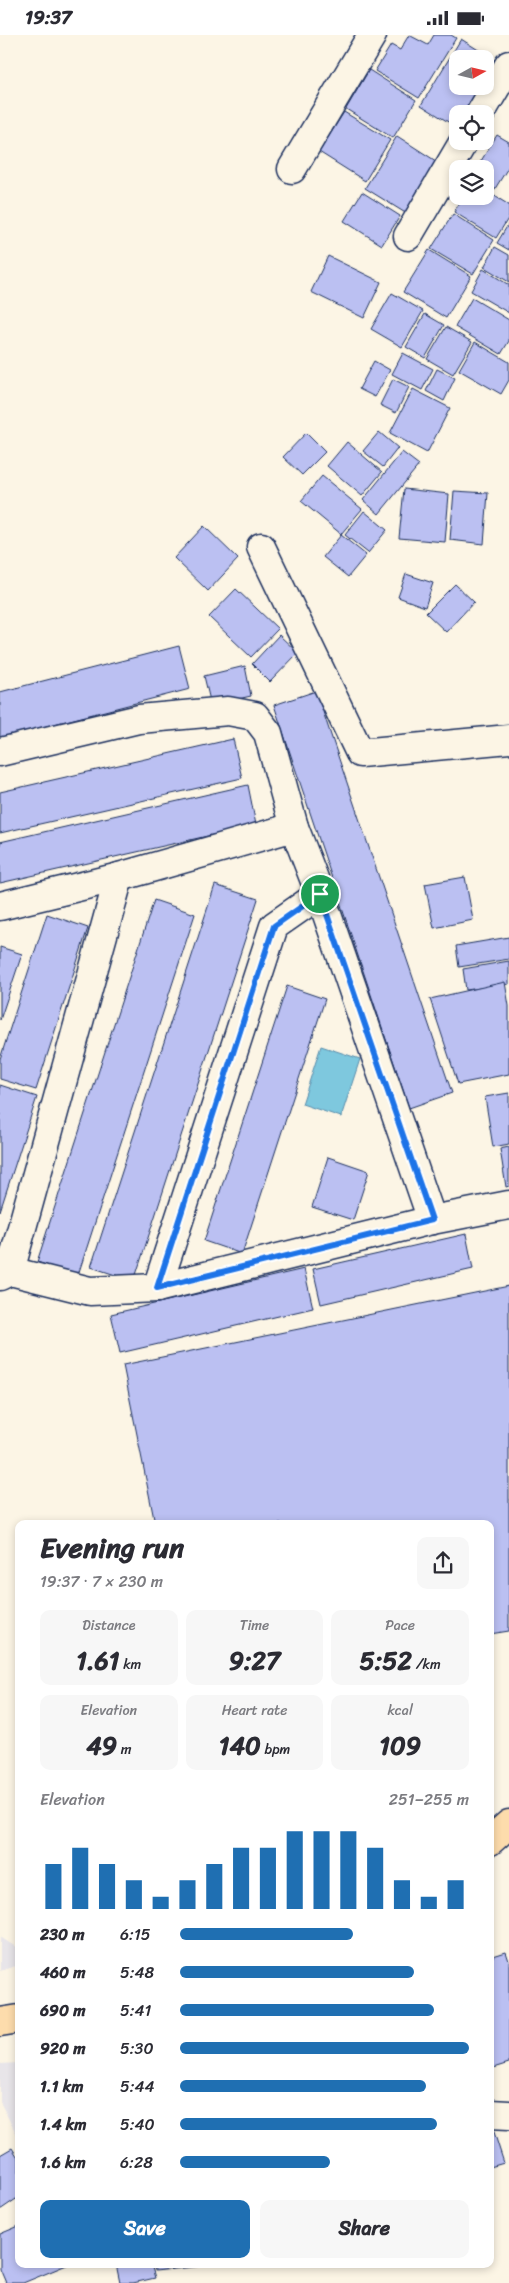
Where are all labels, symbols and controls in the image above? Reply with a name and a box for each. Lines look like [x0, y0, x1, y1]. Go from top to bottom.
text: 19:37 [25, 1, 72, 34]
north arrow [449, 50, 494, 95]
map controls [449, 50, 494, 205]
button: locate [449, 105, 494, 150]
button: layers [449, 160, 494, 205]
pin [299, 873, 341, 915]
icon: arrive [306, 880, 334, 908]
text: Evening run [40, 1523, 184, 1572]
button: share [417, 1537, 469, 1589]
text: 19:37 · 7 × 230 m [40, 1567, 163, 1596]
text: Distance [82, 1613, 135, 1638]
text: Time [240, 1613, 269, 1638]
text: Pace [385, 1613, 415, 1638]
text: 1.61 [76, 1638, 120, 1683]
text: 9:27 [229, 1638, 280, 1683]
text: 5:52 [360, 1638, 412, 1683]
text: km [120, 1652, 141, 1677]
text: /km [412, 1652, 441, 1677]
text: Elevation [80, 1698, 137, 1723]
text: Heart rate [222, 1698, 287, 1723]
text: kcal [387, 1698, 413, 1723]
text: 49 [86, 1723, 117, 1768]
text: 140 [219, 1723, 261, 1768]
text: 109 [379, 1723, 421, 1768]
text: m [117, 1737, 132, 1762]
text: bpm [261, 1737, 290, 1762]
text: Elevation [40, 1785, 105, 1814]
text: 251–255 m [389, 1785, 469, 1814]
text: 230 m [40, 1920, 85, 1949]
text: 6:15 [120, 1920, 151, 1949]
text: 460 m [40, 1958, 86, 1987]
text: 5:48 [120, 1958, 154, 1987]
text: 690 m [40, 1996, 85, 2025]
text: 5:41 [120, 1996, 151, 2025]
text: 920 m [40, 2034, 86, 2063]
text: 5:30 [120, 2034, 154, 2063]
text: 1.1 km [40, 2072, 84, 2101]
text: 5:44 [120, 2072, 155, 2101]
text: 1.4 km [40, 2110, 87, 2139]
text: 5:40 [120, 2110, 155, 2139]
text: 1.6 km [40, 2148, 86, 2177]
text: 6:28 [120, 2148, 153, 2177]
button: Save [40, 2200, 250, 2258]
button: Share [260, 2200, 469, 2258]

